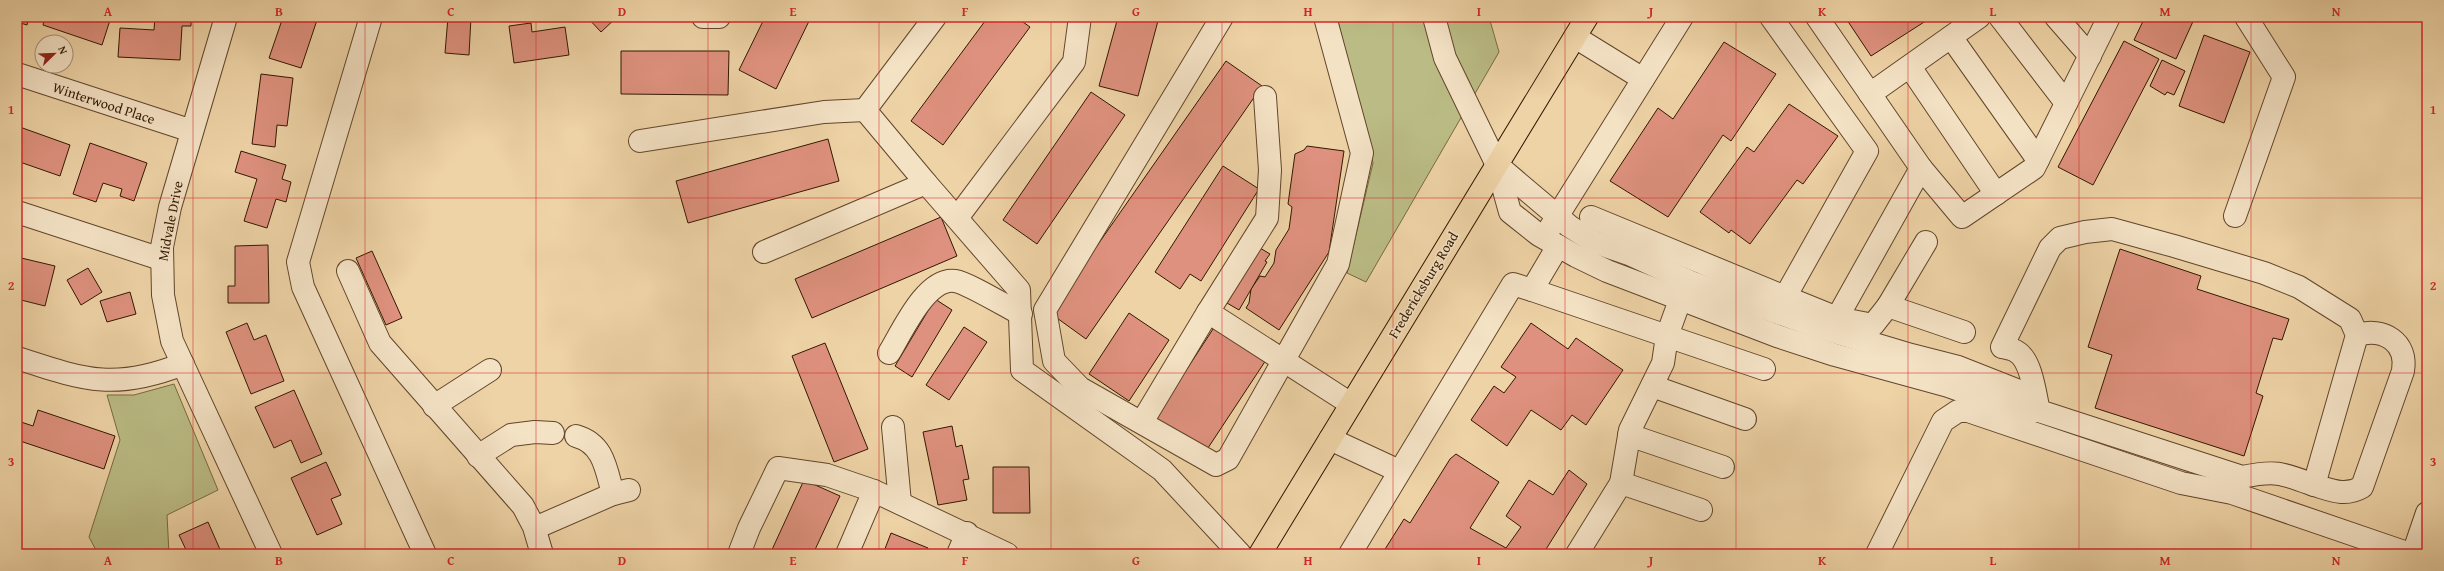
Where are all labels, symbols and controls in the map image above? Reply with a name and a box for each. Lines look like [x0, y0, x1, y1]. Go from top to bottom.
text: A [104, 2, 113, 21]
text: B [275, 2, 283, 21]
text: C [447, 2, 455, 21]
text: D [618, 2, 626, 21]
text: E [790, 2, 797, 21]
text: F [962, 2, 969, 21]
text: G [1132, 2, 1140, 21]
text: H [1303, 2, 1313, 21]
text: I [1477, 2, 1481, 21]
text: J [1647, 2, 1654, 21]
text: K [1818, 2, 1827, 21]
text: L [1990, 2, 1997, 21]
text: M [2159, 2, 2171, 21]
text: N [2332, 2, 2341, 21]
north arrow [34, 34, 74, 74]
text: N [54, 44, 72, 57]
street label: Winterwood Place [50, 77, 158, 129]
text: 1 [8, 100, 14, 119]
text: 1 [2430, 100, 2436, 119]
street label: Midvale Drive [152, 179, 188, 263]
street label: Fredericksburg Road [1383, 227, 1463, 342]
text: 2 [8, 276, 15, 295]
text: 2 [2430, 276, 2437, 295]
text: 3 [8, 452, 14, 471]
text: 3 [2430, 452, 2436, 471]
text: A [104, 551, 113, 570]
text: B [275, 551, 283, 570]
text: C [447, 551, 455, 570]
text: D [618, 551, 626, 570]
text: E [790, 551, 797, 570]
text: F [962, 551, 969, 570]
text: G [1132, 551, 1140, 570]
text: H [1303, 551, 1313, 570]
text: I [1477, 551, 1481, 570]
text: J [1647, 551, 1654, 570]
text: K [1818, 551, 1827, 570]
text: L [1990, 551, 1997, 570]
text: M [2159, 551, 2171, 570]
text: N [2332, 551, 2341, 570]

